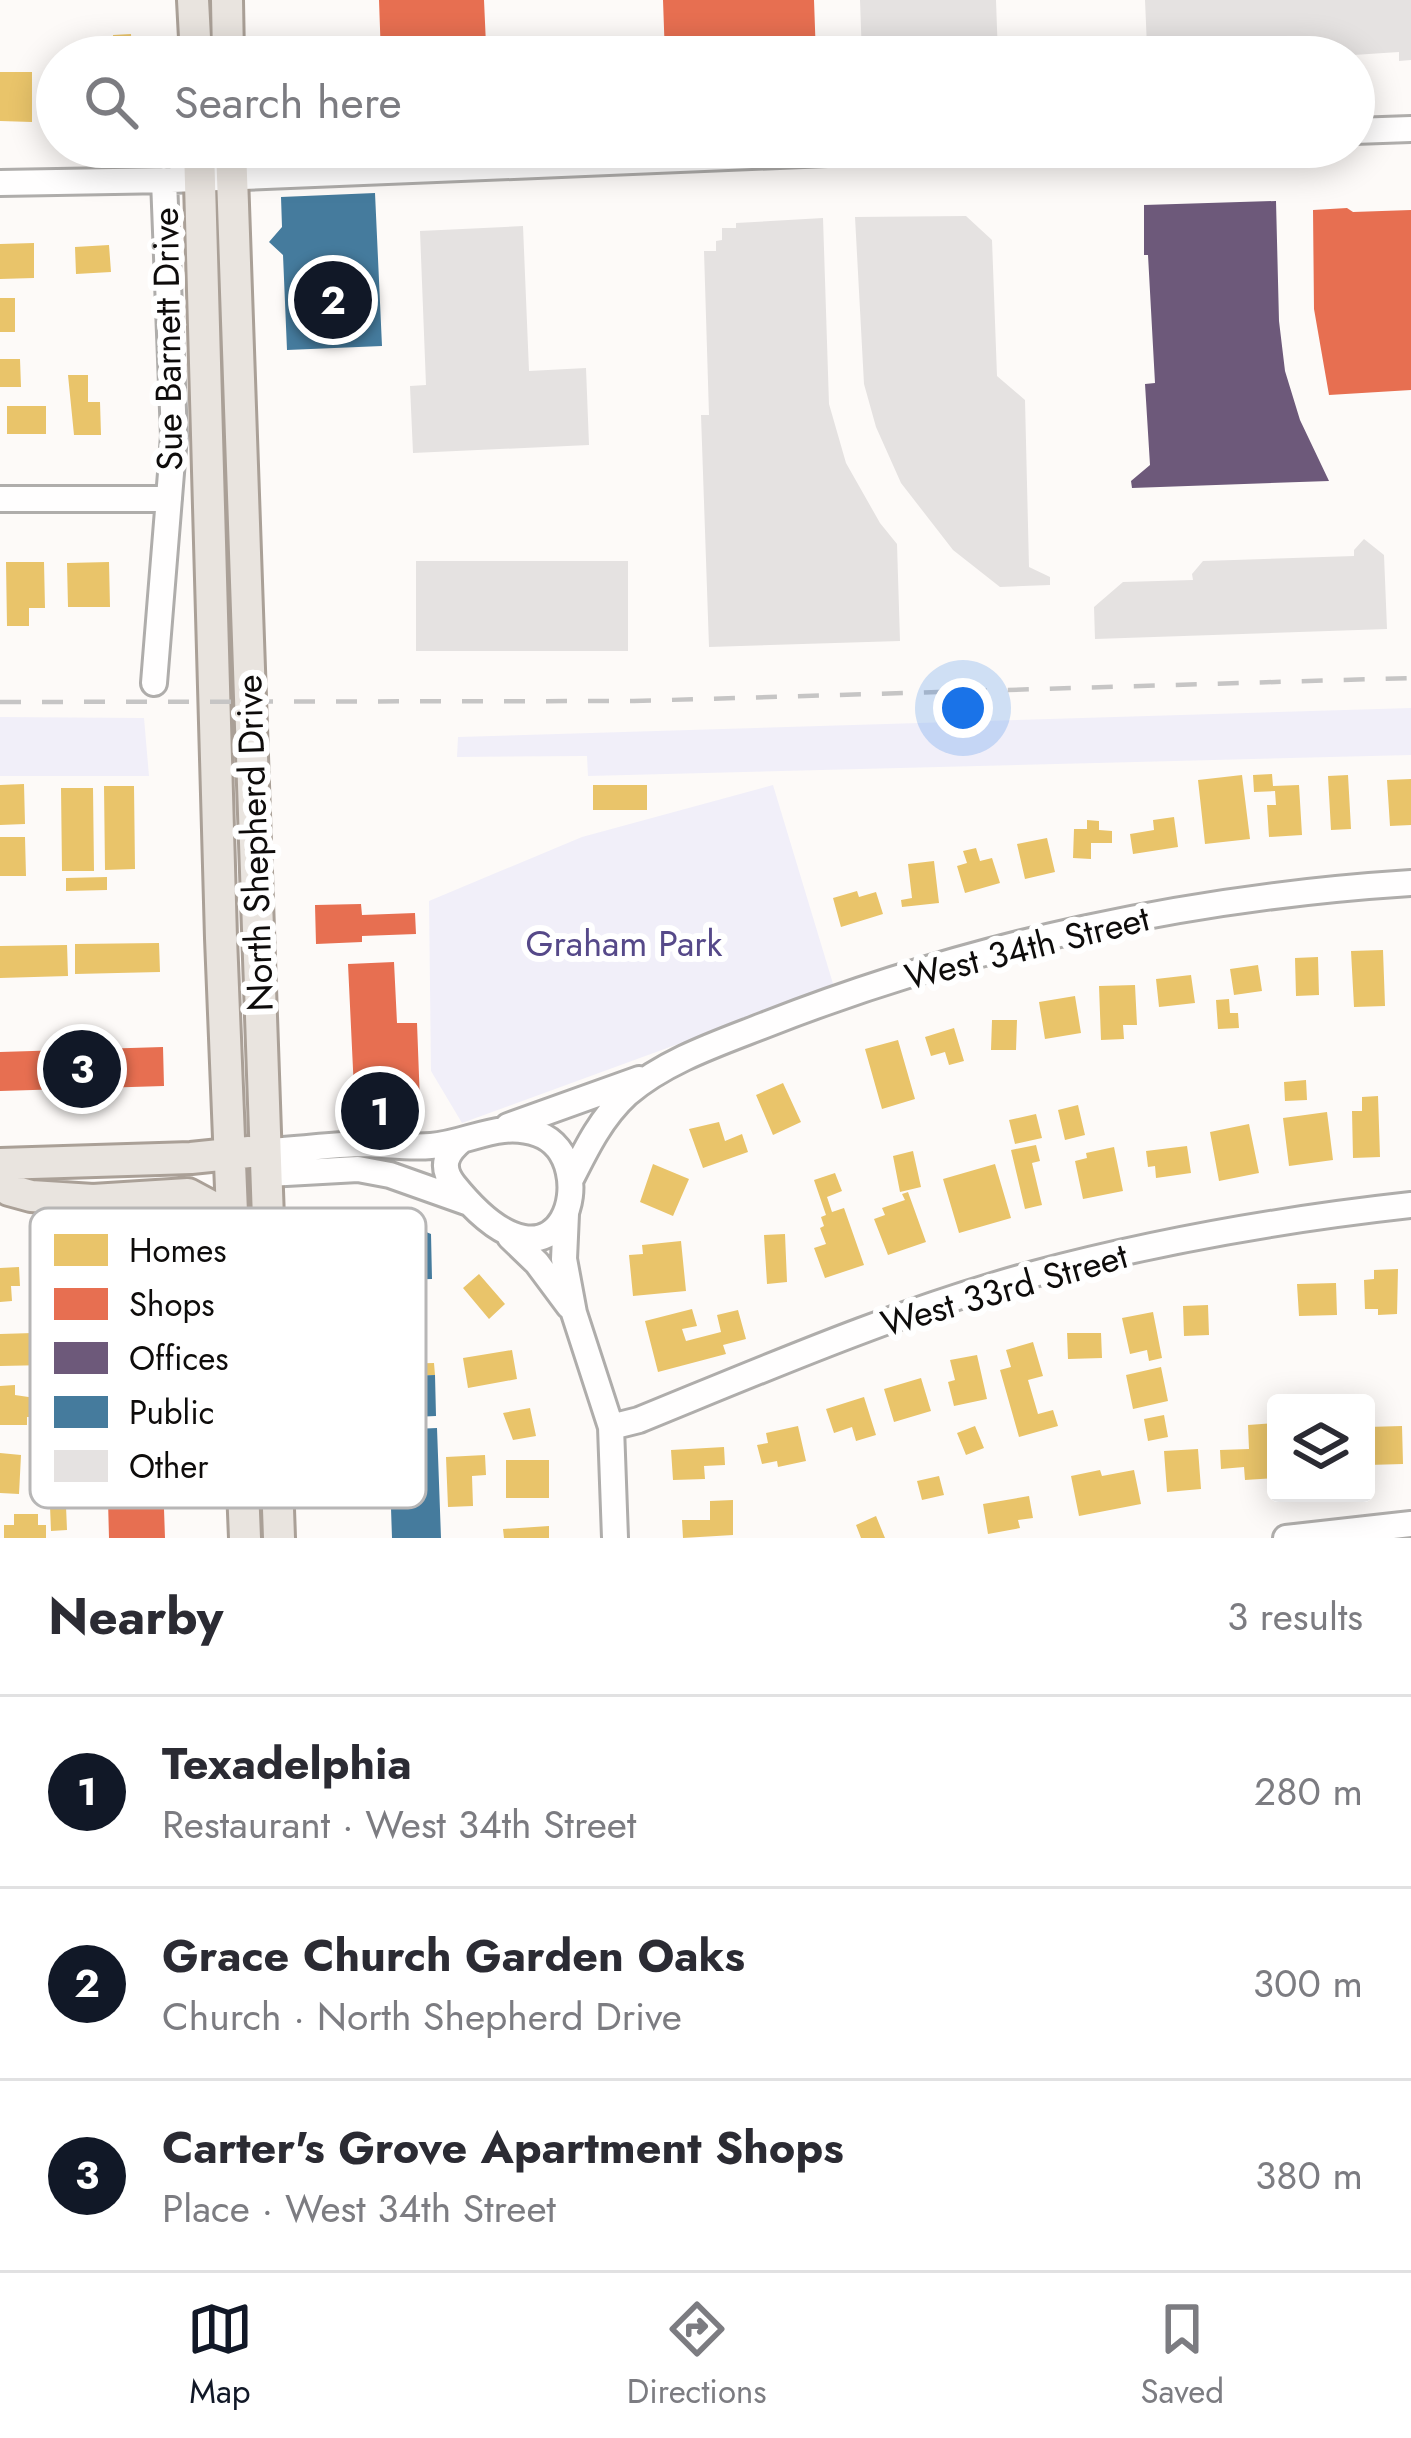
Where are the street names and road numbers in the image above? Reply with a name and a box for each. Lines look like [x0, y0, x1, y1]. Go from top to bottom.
street label: Sue Barnett Drive [139, 207, 195, 471]
street label: North Shepherd Drive [222, 674, 286, 1012]
street label: West 34th Street [899, 891, 1155, 1002]
street label: West 33rd Street [875, 1229, 1134, 1349]

